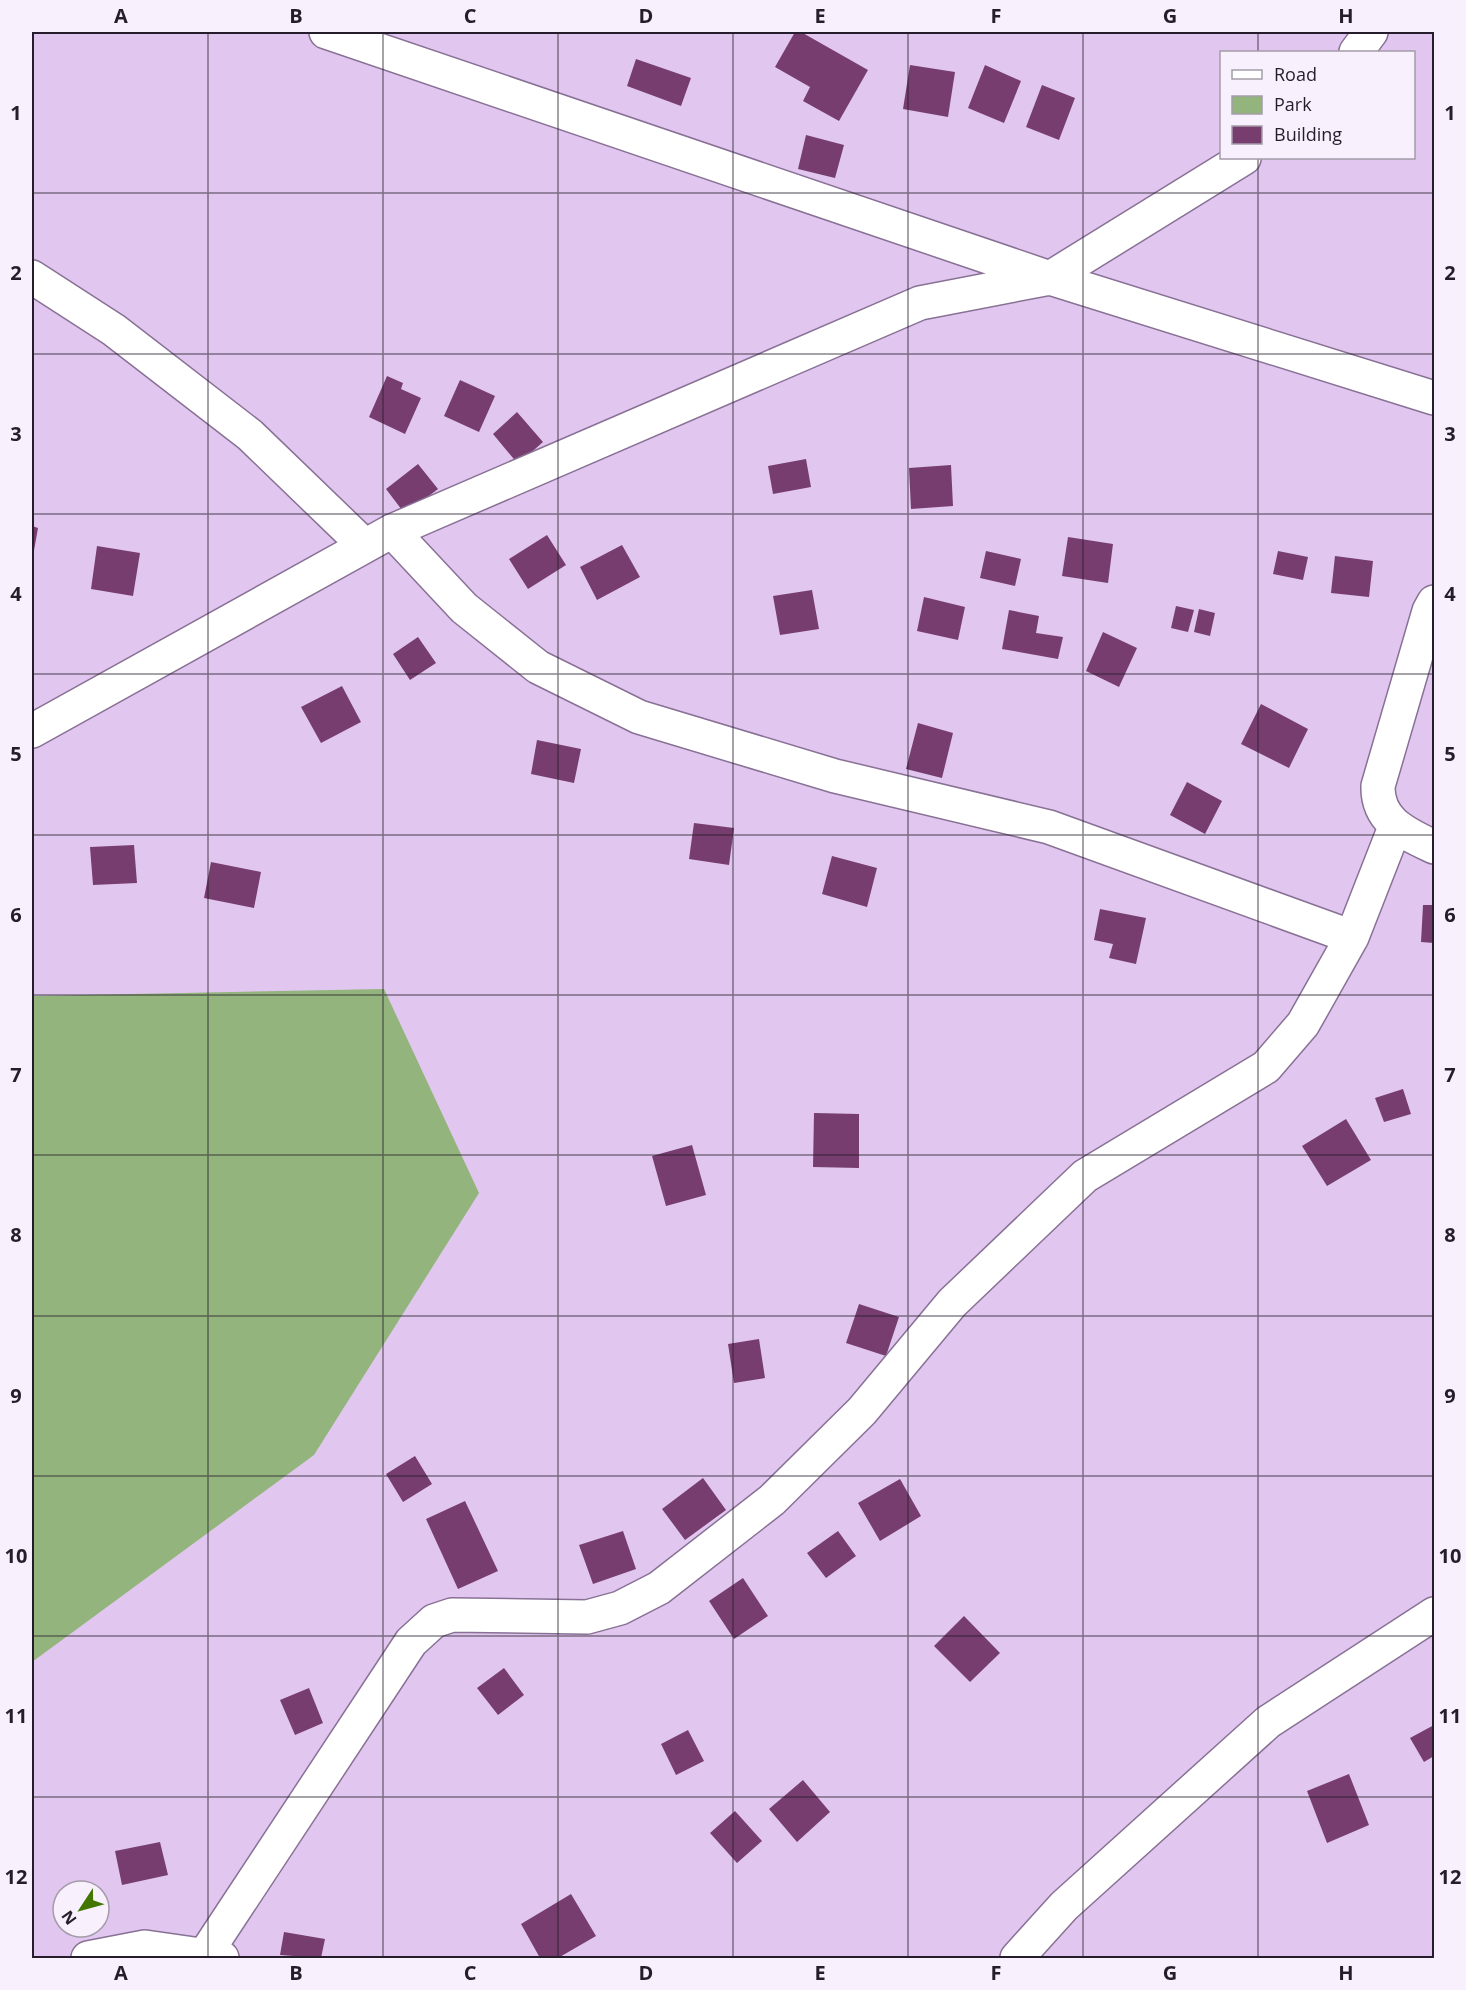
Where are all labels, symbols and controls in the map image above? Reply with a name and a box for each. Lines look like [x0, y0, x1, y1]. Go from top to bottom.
text: A [114, 2, 128, 29]
text: B [289, 2, 303, 29]
text: C [464, 2, 477, 29]
text: D [639, 2, 653, 29]
text: E [814, 2, 826, 29]
text: F [991, 2, 1001, 29]
text: G [1163, 2, 1177, 29]
text: H [1338, 2, 1354, 29]
legend [1220, 51, 1415, 159]
text: Road [1274, 62, 1317, 86]
text: Park [1274, 92, 1312, 116]
text: 1 [10, 99, 22, 126]
text: 1 [1444, 99, 1456, 126]
text: Building [1274, 122, 1342, 146]
text: 2 [10, 259, 22, 286]
text: 2 [1444, 259, 1456, 286]
text: 3 [10, 420, 22, 447]
text: 3 [1444, 420, 1456, 447]
text: 4 [10, 580, 22, 607]
text: 4 [1444, 580, 1456, 607]
text: 5 [10, 740, 22, 767]
text: 5 [1444, 740, 1456, 767]
text: 6 [10, 901, 22, 928]
text: 6 [1444, 901, 1456, 928]
text: 7 [10, 1061, 22, 1088]
text: 7 [1444, 1061, 1456, 1088]
text: 8 [10, 1221, 22, 1248]
text: 8 [1444, 1221, 1456, 1248]
text: 9 [10, 1382, 22, 1409]
text: 9 [1444, 1382, 1456, 1409]
text: 10 [5, 1542, 27, 1569]
text: 10 [1439, 1542, 1461, 1569]
text: 11 [5, 1702, 27, 1729]
text: 11 [1439, 1702, 1461, 1729]
text: 12 [5, 1863, 27, 1890]
text: 12 [1439, 1863, 1461, 1890]
north arrow [51, 1879, 111, 1939]
text: N [56, 1906, 82, 1930]
text: A [114, 1959, 128, 1986]
text: B [289, 1959, 303, 1986]
text: C [464, 1959, 477, 1986]
text: D [639, 1959, 653, 1986]
text: E [814, 1959, 826, 1986]
text: F [991, 1959, 1001, 1986]
text: G [1163, 1959, 1177, 1986]
text: H [1338, 1959, 1354, 1986]

